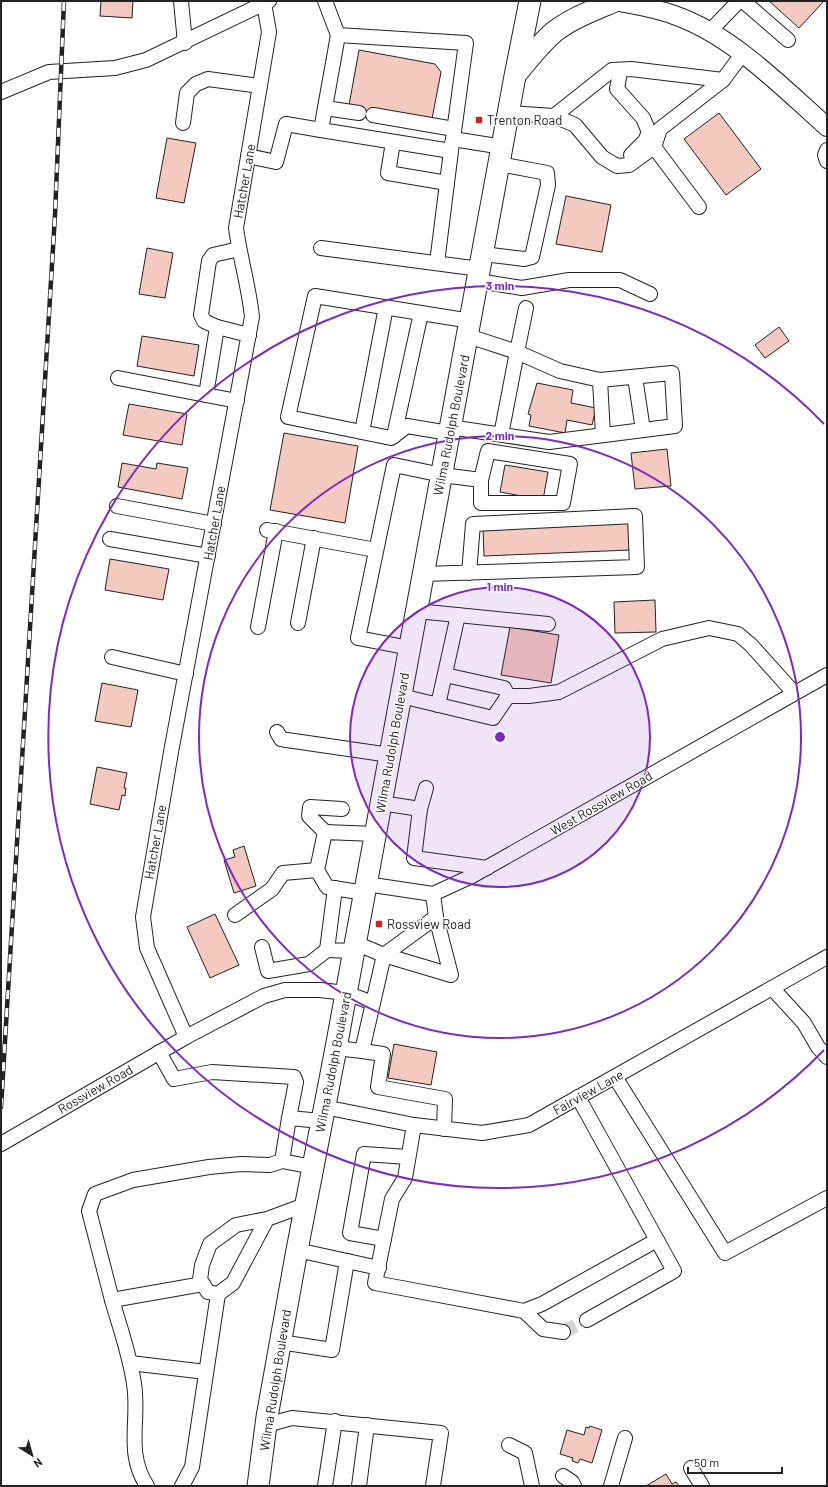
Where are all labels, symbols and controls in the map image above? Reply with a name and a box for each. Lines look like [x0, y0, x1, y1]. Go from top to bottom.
place label: Trenton Road [487, 112, 562, 128]
marker: Trenton Road [474, 115, 484, 125]
street label: Hatcher Lane [230, 142, 258, 220]
text: 3 min [486, 278, 514, 292]
street label: Wilma Rudolph Boulevard [430, 353, 472, 497]
text: 2 min [486, 428, 514, 442]
street label: Hatcher Lane [200, 484, 228, 562]
text: 1 min [487, 579, 513, 593]
street label: Wilma Rudolph Boulevard [372, 671, 412, 815]
centre of rings [493, 730, 507, 744]
street label: West Rossview Road [547, 767, 655, 839]
street label: Hatcher Lane [141, 803, 169, 881]
place label: Rossview Road [387, 916, 471, 932]
marker: Rossview Road [374, 919, 384, 929]
street label: Wilma Rudolph Boulevard [312, 990, 354, 1134]
street label: Rossview Road [55, 1061, 135, 1117]
street label: Fairview Lane [550, 1066, 626, 1118]
street label: Wilma Rudolph Boulevard [256, 1308, 294, 1452]
north arrow [12, 1435, 52, 1475]
scale bar [688, 1449, 782, 1475]
text: 50 m [694, 1455, 719, 1469]
text: N [31, 1456, 45, 1471]

